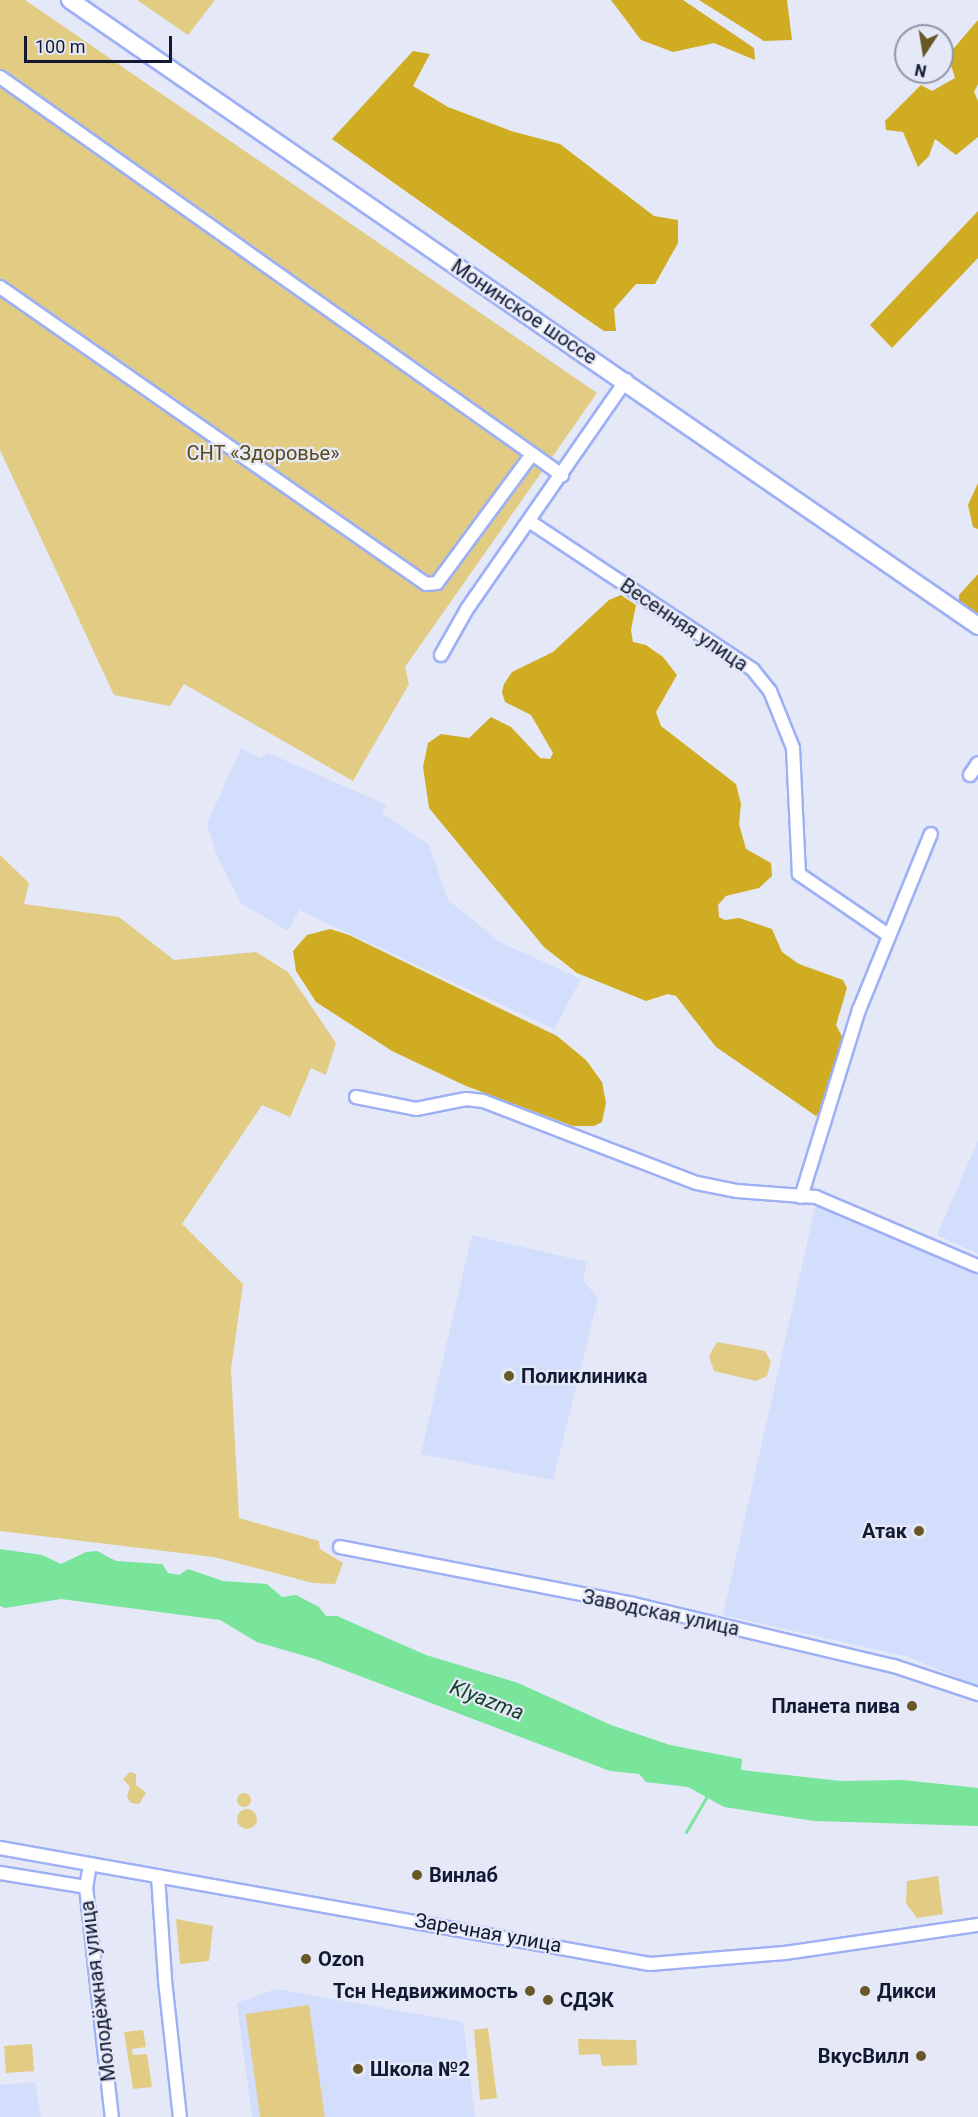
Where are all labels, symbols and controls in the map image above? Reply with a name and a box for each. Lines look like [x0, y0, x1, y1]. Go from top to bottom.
scale bar [27, 24, 176, 62]
north arrow [894, 24, 954, 84]
text: 100 m [35, 36, 86, 57]
text: N [913, 60, 928, 81]
street label: Монинское шоссе [447, 254, 601, 370]
park label: СНТ «Здоровье» [186, 441, 340, 465]
street label: Весенняя улица [616, 573, 752, 677]
place label: Поликлиника [521, 1364, 647, 1388]
marker: Поликлиника [502, 1369, 516, 1383]
place label: Атак [862, 1519, 907, 1543]
marker: Атак [912, 1524, 926, 1538]
street label: Заводская улица [580, 1585, 742, 1641]
water label: Klyazma [446, 1674, 528, 1726]
place label: Планета пива [771, 1694, 900, 1718]
marker: Планета пива [905, 1699, 919, 1713]
place label: Винлаб [429, 1863, 498, 1887]
marker: Винлаб [410, 1868, 424, 1882]
street label: Молодёжная улица [75, 1899, 121, 2083]
street label: Заречная улица [413, 1908, 563, 1958]
place label: Ozon [318, 1947, 364, 1971]
marker: Ozon [299, 1952, 313, 1966]
place label: Тсн Недвижимость [333, 1979, 518, 2003]
place label: Дикси [877, 1979, 936, 2003]
marker: Тсн Недвижимость [523, 1984, 537, 1998]
marker: Дикси [858, 1984, 872, 1998]
place label: СДЭК [560, 1988, 614, 2012]
marker: СДЭК [541, 1993, 555, 2007]
place label: ВкусВилл [818, 2044, 909, 2068]
marker: ВкусВилл [914, 2049, 928, 2063]
place label: Школа №2 [370, 2057, 470, 2081]
marker: Школа №2 [351, 2062, 365, 2076]

